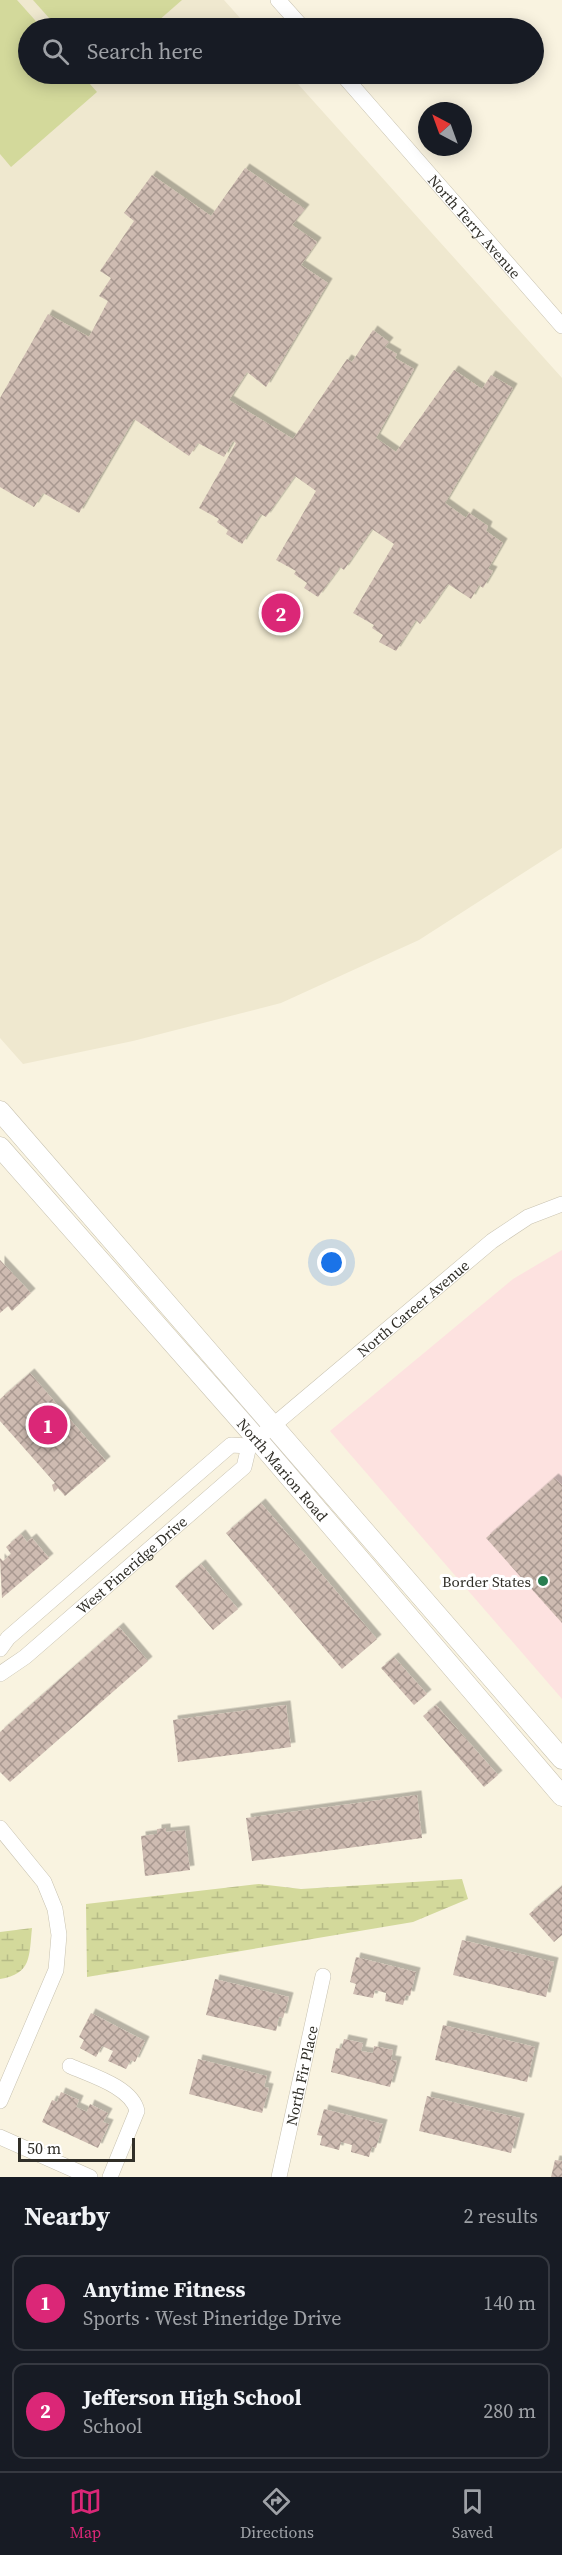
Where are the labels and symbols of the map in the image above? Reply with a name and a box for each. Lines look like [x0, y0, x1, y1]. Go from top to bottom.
north arrow [418, 102, 472, 156]
street label: North Terry Avenue [424, 170, 526, 283]
pin: 2 [262, 590, 300, 636]
your location [317, 1248, 346, 1277]
street label: North Career Avenue [352, 1254, 474, 1361]
pin: 1 [28, 1402, 68, 1448]
street label: North Marion Road [233, 1413, 333, 1526]
street label: West Pineridge Drive [71, 1511, 191, 1619]
place label: Border States [442, 1571, 531, 1592]
marker: Border States [536, 1574, 550, 1588]
street label: North Fir Place [280, 2023, 322, 2127]
scale bar [18, 2135, 135, 2162]

